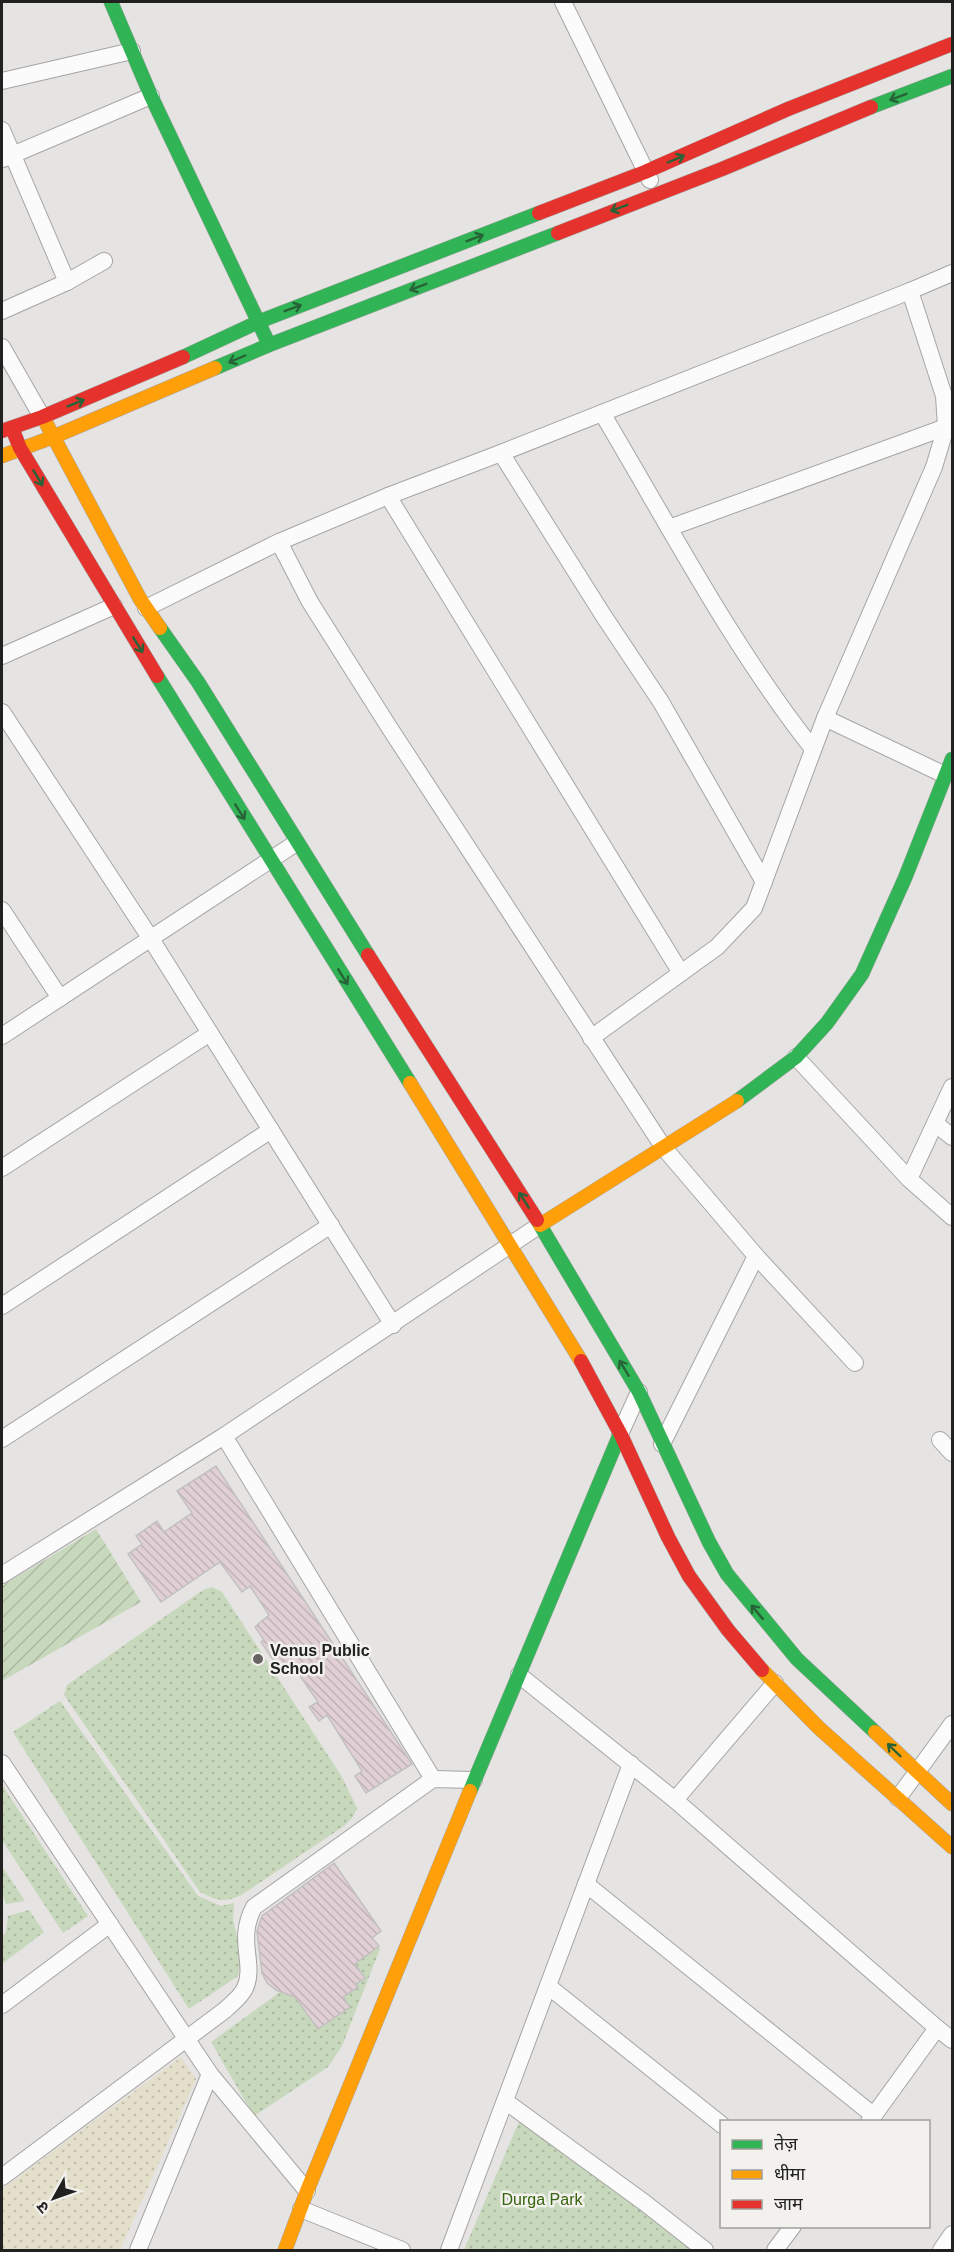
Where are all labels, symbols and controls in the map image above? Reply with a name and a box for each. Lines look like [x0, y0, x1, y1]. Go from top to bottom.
one-way arrow [889, 92, 908, 103]
one-way arrow [666, 153, 685, 164]
one-way arrow [611, 203, 629, 214]
one-way arrow [465, 232, 484, 243]
one-way arrow [409, 282, 428, 293]
one-way arrow [283, 302, 302, 313]
one-way arrow [228, 354, 247, 365]
one-way arrow [66, 397, 85, 408]
one-way arrow [32, 469, 44, 486]
one-way arrow [132, 637, 145, 654]
one-way arrow [234, 803, 247, 820]
one-way arrow [338, 968, 350, 985]
one-way arrow [518, 1192, 530, 1209]
one-way arrow [618, 1360, 630, 1377]
one-way arrow [750, 1605, 764, 1620]
place label: Venus Public School [270, 1642, 370, 1677]
marker: Venus Public School [251, 1652, 265, 1666]
one-way arrow [886, 1743, 901, 1758]
legend [720, 2120, 930, 2228]
text: तेज़ [774, 2133, 798, 2154]
text: धीमा [774, 2164, 805, 2184]
north arrow [24, 2168, 84, 2228]
park label: Durga Park [502, 2191, 583, 2208]
text: जाम [774, 2194, 804, 2214]
text: उ [33, 2198, 52, 2216]

